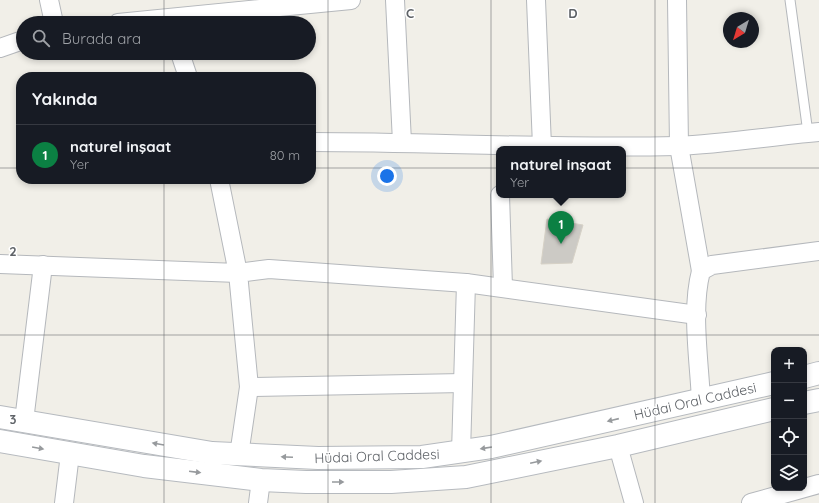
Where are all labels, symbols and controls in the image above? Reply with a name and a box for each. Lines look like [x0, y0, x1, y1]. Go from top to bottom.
text: C [406, 5, 414, 21]
text: D [568, 5, 578, 21]
north arrow [723, 12, 759, 48]
search box [16, 16, 316, 60]
icon: search [30, 27, 52, 49]
text: Burada ara [62, 29, 141, 48]
text: Yakında [32, 88, 97, 109]
text: naturel inşaat [70, 137, 171, 156]
popup [496, 146, 626, 198]
text: 1 [42, 147, 48, 163]
text: 80 m [270, 147, 300, 163]
text: naturel inşaat [510, 155, 612, 174]
text: Yer [70, 156, 89, 172]
your location [377, 166, 397, 186]
text: Yer [510, 174, 529, 190]
pin: 1 [548, 211, 574, 244]
text: 2 [9, 243, 17, 259]
map controls [771, 347, 807, 491]
button: + [771, 347, 807, 383]
street label: Hüdai Oral Caddesi [632, 378, 758, 424]
button: − [771, 383, 807, 419]
text: 3 [10, 411, 17, 427]
one-way arrow [607, 417, 619, 423]
button: locate [771, 419, 807, 455]
one-way arrow [152, 441, 164, 447]
one-way arrow [32, 445, 45, 451]
street label: Hüdai Oral Caddesi [314, 445, 440, 467]
one-way arrow [480, 445, 492, 451]
one-way arrow [280, 454, 293, 460]
button: layers [771, 455, 807, 491]
one-way arrow [530, 459, 542, 465]
one-way arrow [188, 469, 201, 475]
one-way arrow [332, 479, 345, 485]

